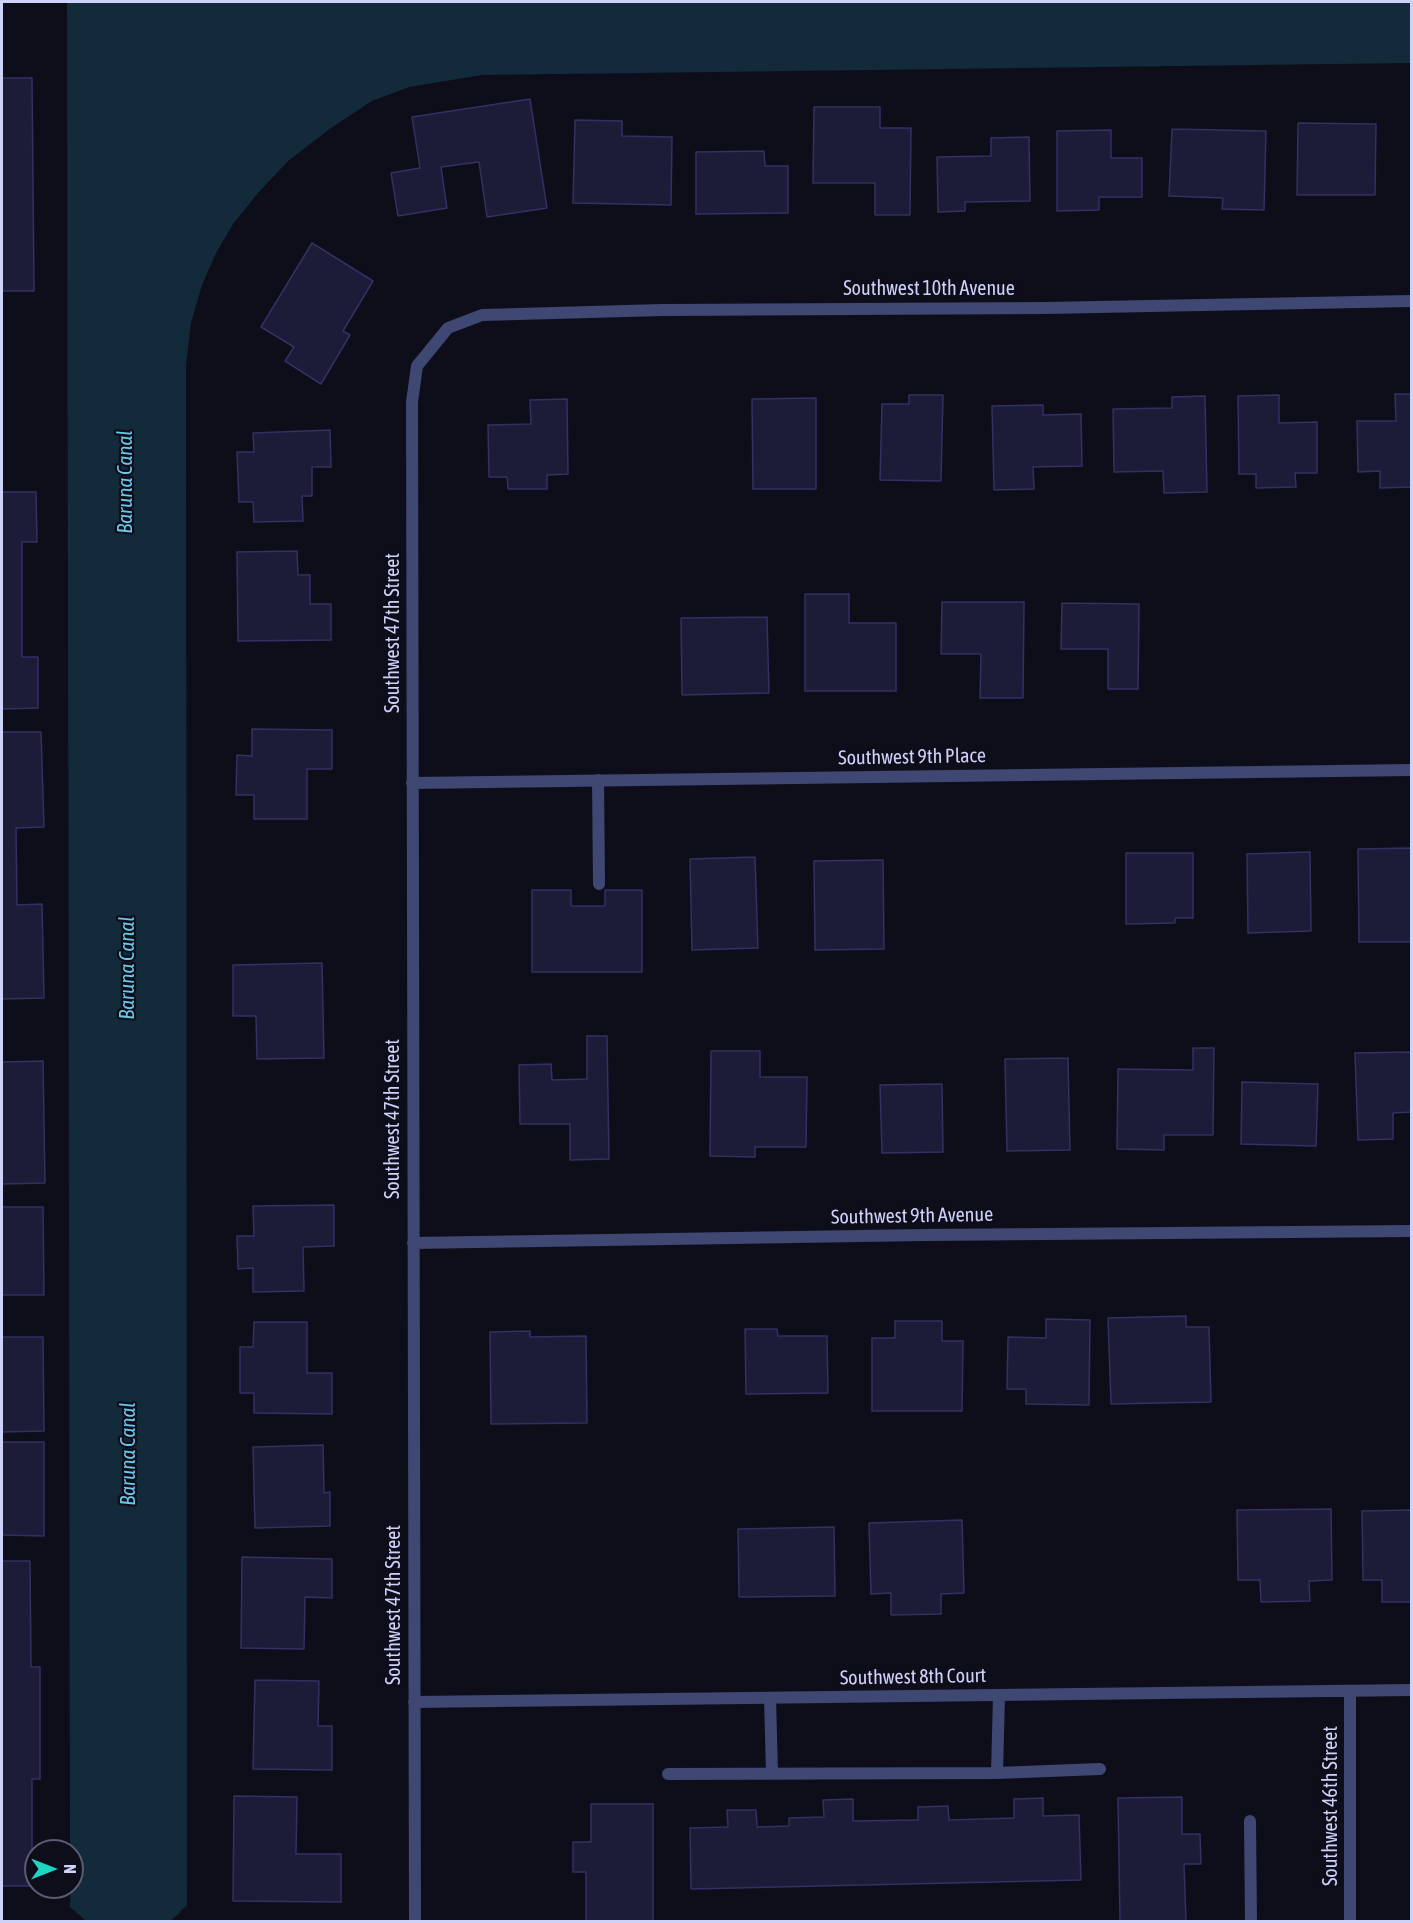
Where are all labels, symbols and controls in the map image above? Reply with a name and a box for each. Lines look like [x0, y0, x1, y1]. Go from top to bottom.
street label: Southwest 10th Avenue [843, 277, 1015, 301]
water label: Baruna Canal [112, 430, 138, 534]
street label: Southwest 47th Street [381, 553, 405, 713]
street label: Southwest 9th Place [838, 744, 986, 770]
water label: Baruna Canal [114, 916, 140, 1020]
street label: Southwest 47th Street [381, 1039, 405, 1199]
street label: Southwest 9th Avenue [831, 1203, 993, 1229]
water label: Baruna Canal [115, 1402, 141, 1506]
street label: Southwest 47th Street [382, 1525, 406, 1685]
street label: Southwest 8th Court [840, 1664, 986, 1690]
street label: Southwest 46th Street [1319, 1726, 1343, 1886]
north arrow [24, 1839, 84, 1899]
text: N [61, 1864, 79, 1874]

